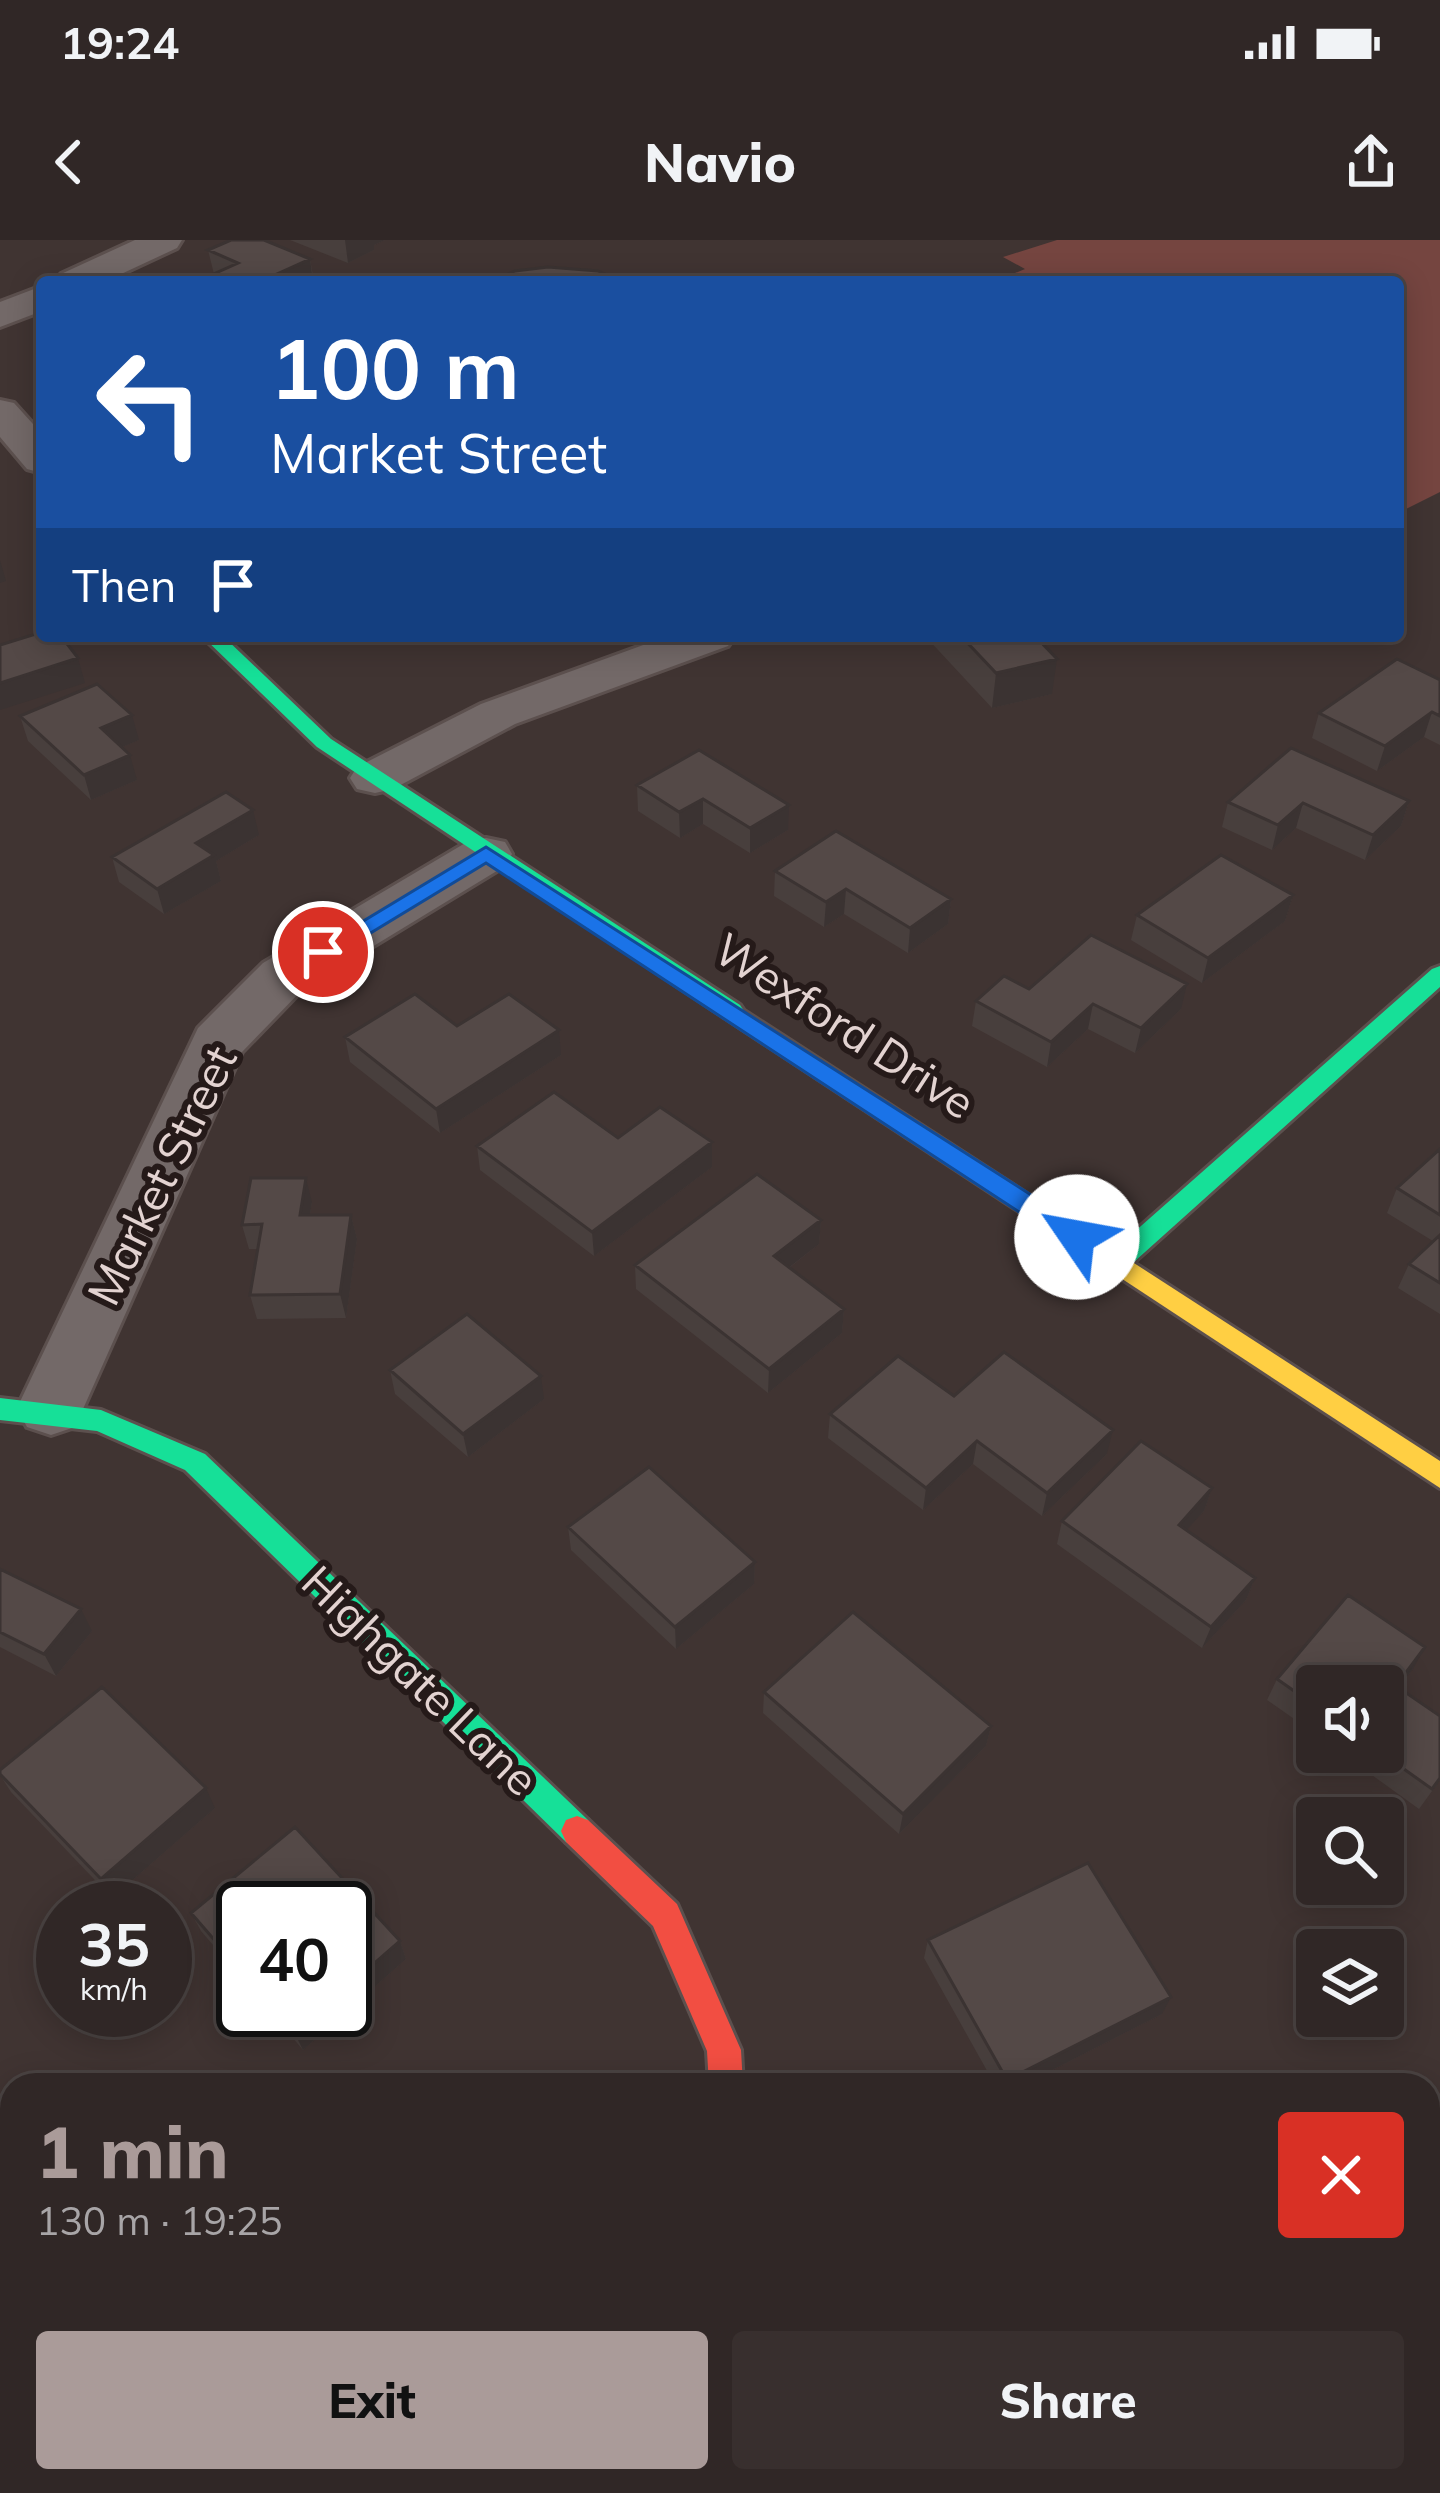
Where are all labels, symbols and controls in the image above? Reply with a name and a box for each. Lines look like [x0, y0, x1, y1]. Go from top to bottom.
text: 19:24 [60, 14, 179, 70]
text: Navio [644, 128, 796, 196]
icon: back [36, 129, 102, 195]
icon: share [1338, 129, 1404, 195]
text: 100 m [270, 315, 520, 420]
icon: left [72, 324, 228, 480]
text: Market Street [270, 419, 607, 487]
icon: arrive [200, 552, 266, 618]
text: Then [72, 557, 176, 613]
pin [272, 901, 374, 1003]
icon: arrive [290, 919, 356, 985]
street label: Wexford Drive [704, 920, 986, 1130]
street label: Market Street [74, 1036, 248, 1314]
position arrow [1014, 1174, 1140, 1300]
street label: Highgate Lane [291, 1553, 551, 1807]
map controls [1296, 1665, 1404, 2037]
button: sound [1296, 1665, 1404, 1773]
button: search [1296, 1797, 1404, 1905]
speed limit sign: 40 [216, 1881, 372, 2037]
text: 35 [78, 1906, 150, 1981]
button: layers [1296, 1929, 1404, 2037]
text: km/h [80, 1970, 148, 2008]
text: 1 min [36, 2106, 229, 2196]
button: close [1278, 2112, 1404, 2238]
text: 130 m · 19:25 [36, 2196, 282, 2245]
button: Exit [36, 2331, 708, 2469]
button: Share [732, 2331, 1404, 2469]

